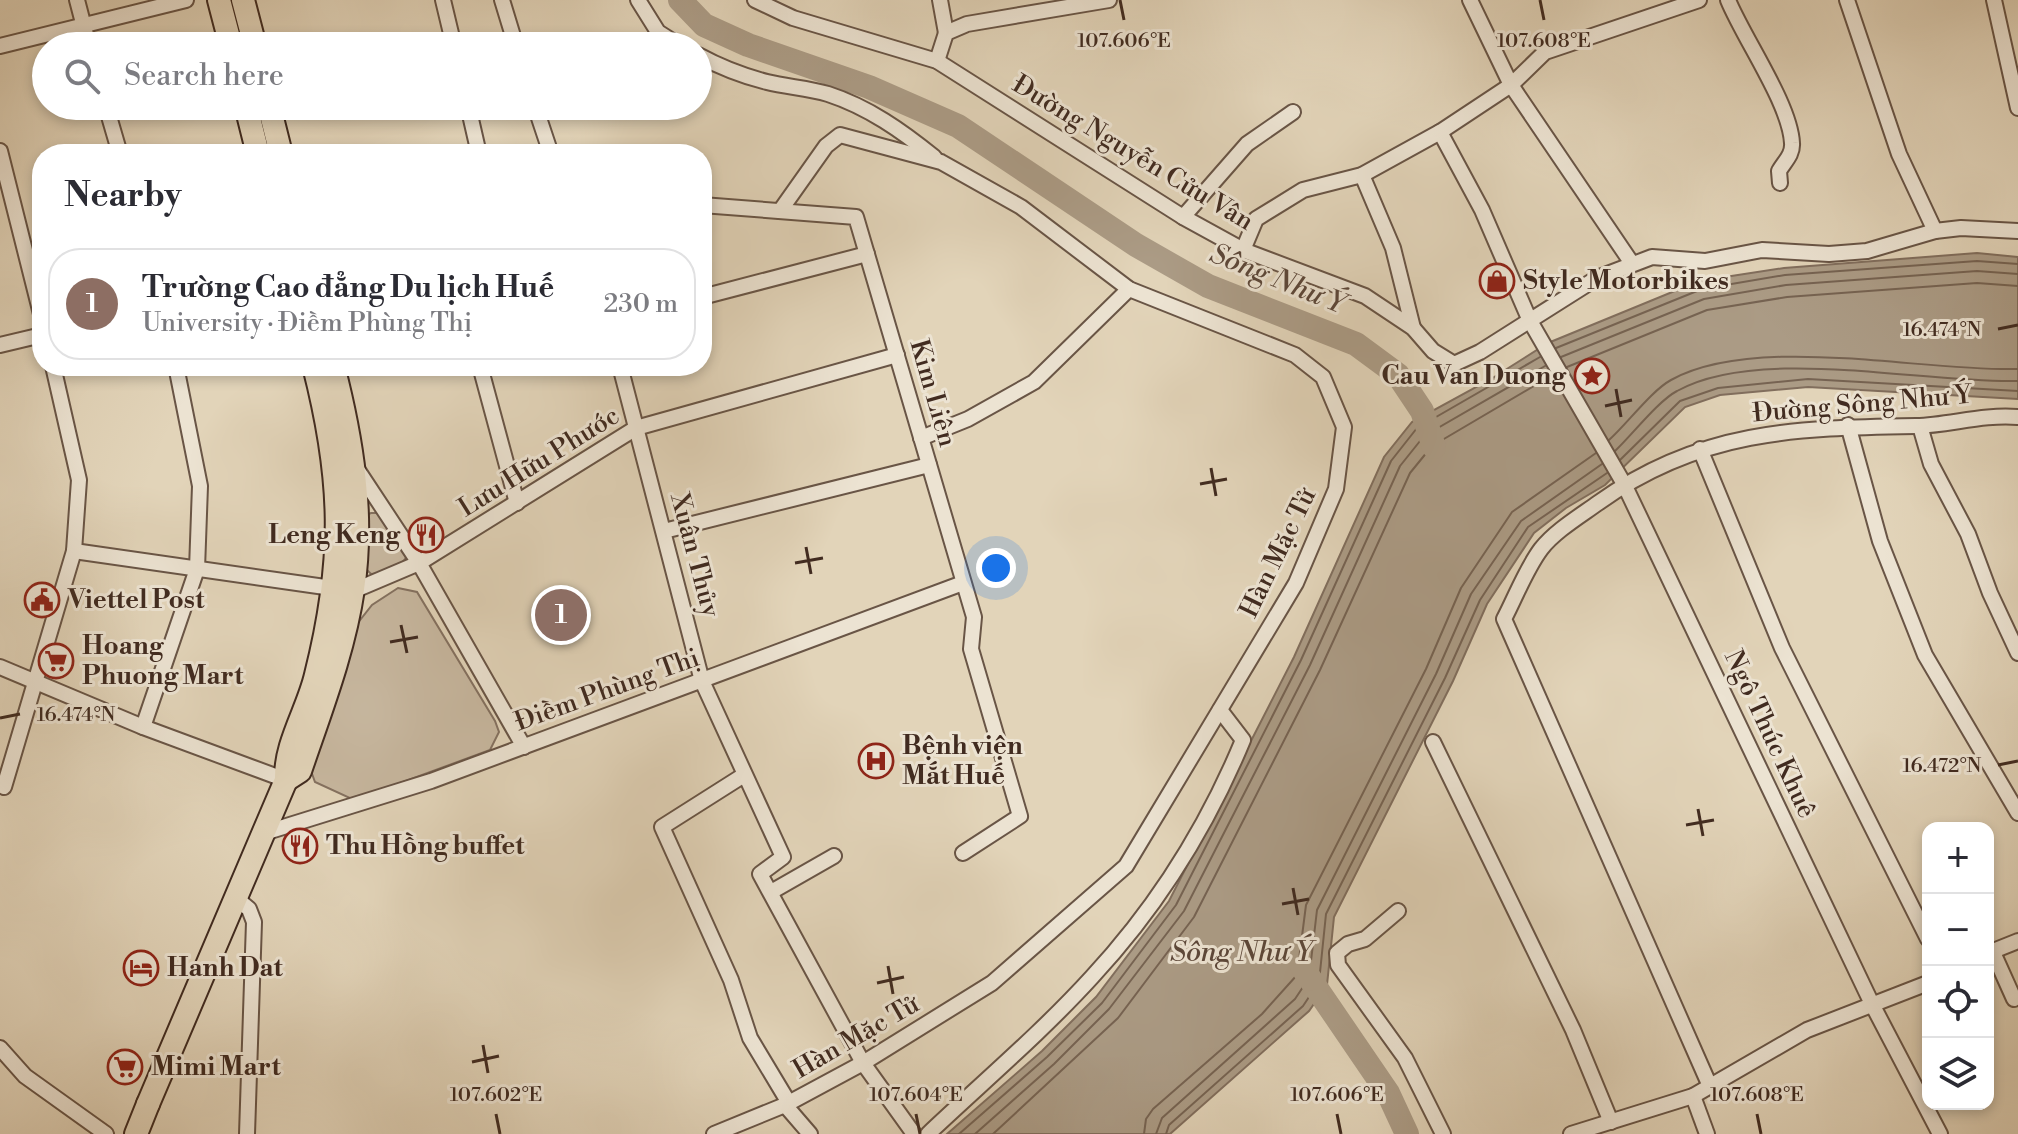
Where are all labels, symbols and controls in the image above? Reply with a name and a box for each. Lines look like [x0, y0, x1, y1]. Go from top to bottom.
text: 107.606°E [1077, 29, 1171, 54]
text: 107.608°E [1497, 29, 1591, 54]
search box [32, 32, 712, 120]
icon: search [60, 54, 104, 98]
text: Search here [124, 57, 284, 95]
street label: Đường Nguyễn Cửu Vân [1007, 68, 1259, 238]
text: Nearby [64, 175, 182, 217]
water label: Sông Như Ý [1205, 234, 1355, 324]
shop icon: Style Motorbikes [1478, 262, 1516, 300]
place label: Style Motorbikes [1523, 265, 1729, 297]
text: Trường Cao đẳng Du lịch Huế [142, 269, 554, 307]
text: 1 [86, 288, 98, 320]
text: 230 m [603, 288, 678, 320]
text: University · Điềm Phùng Thị [142, 307, 472, 339]
text: 16.474°N [1903, 318, 1981, 343]
street label: Kim Liên [902, 336, 964, 450]
place icon: Cau Van Duong [1573, 357, 1611, 395]
place label: Cau Van Duong [1381, 360, 1567, 392]
street label: Đường Sông Như Ý [1751, 376, 1975, 430]
street label: Lưu Hữu Phước [453, 400, 625, 524]
street label: Hàn Mặc Tử [1233, 482, 1324, 623]
street label: Xuân Thủy [663, 488, 727, 621]
restaurant icon: Leng Keng [407, 516, 445, 554]
place label: Leng Keng [268, 519, 401, 551]
your location [976, 548, 1016, 588]
public building icon: Viettel Post [23, 581, 61, 619]
place label: Viettel Post [67, 584, 205, 616]
pin: 1 [535, 585, 587, 645]
place label: Hoang Phuong Mart [82, 630, 244, 692]
supermarket icon: Hoang Phuong Mart [37, 642, 75, 680]
street label: Điềm Phùng Thị [510, 642, 704, 738]
street label: Ngô Thúc Khuê [1717, 645, 1823, 823]
text: 16.474°N [37, 703, 115, 728]
place label: Bệnh viện Mắt Huế [902, 730, 1023, 792]
hospital icon: Bệnh viện Mắt Huế [857, 742, 895, 780]
text: 16.472°N [1902, 754, 1982, 779]
map controls [1922, 822, 1994, 1110]
button: + [1922, 822, 1994, 894]
restaurant icon: Thu Hồng buffet [281, 827, 319, 865]
place label: Thu Hồng buffet [326, 830, 525, 862]
button: − [1922, 894, 1994, 966]
water label: Sông Như Ý [1170, 933, 1318, 970]
hotel icon: Hanh Dat [122, 949, 160, 987]
place label: Hanh Dat [167, 952, 284, 984]
button: locate [1922, 966, 1994, 1038]
street label: Hàn Mặc Tử [787, 987, 926, 1086]
button: layers [1922, 1038, 1994, 1110]
supermarket icon: Mimi Mart [106, 1048, 144, 1086]
place label: Mimi Mart [151, 1051, 281, 1083]
text: 107.602°E [450, 1083, 542, 1108]
text: 107.604°E [869, 1083, 963, 1108]
text: 107.606°E [1290, 1083, 1384, 1108]
text: 107.608°E [1710, 1083, 1804, 1108]

